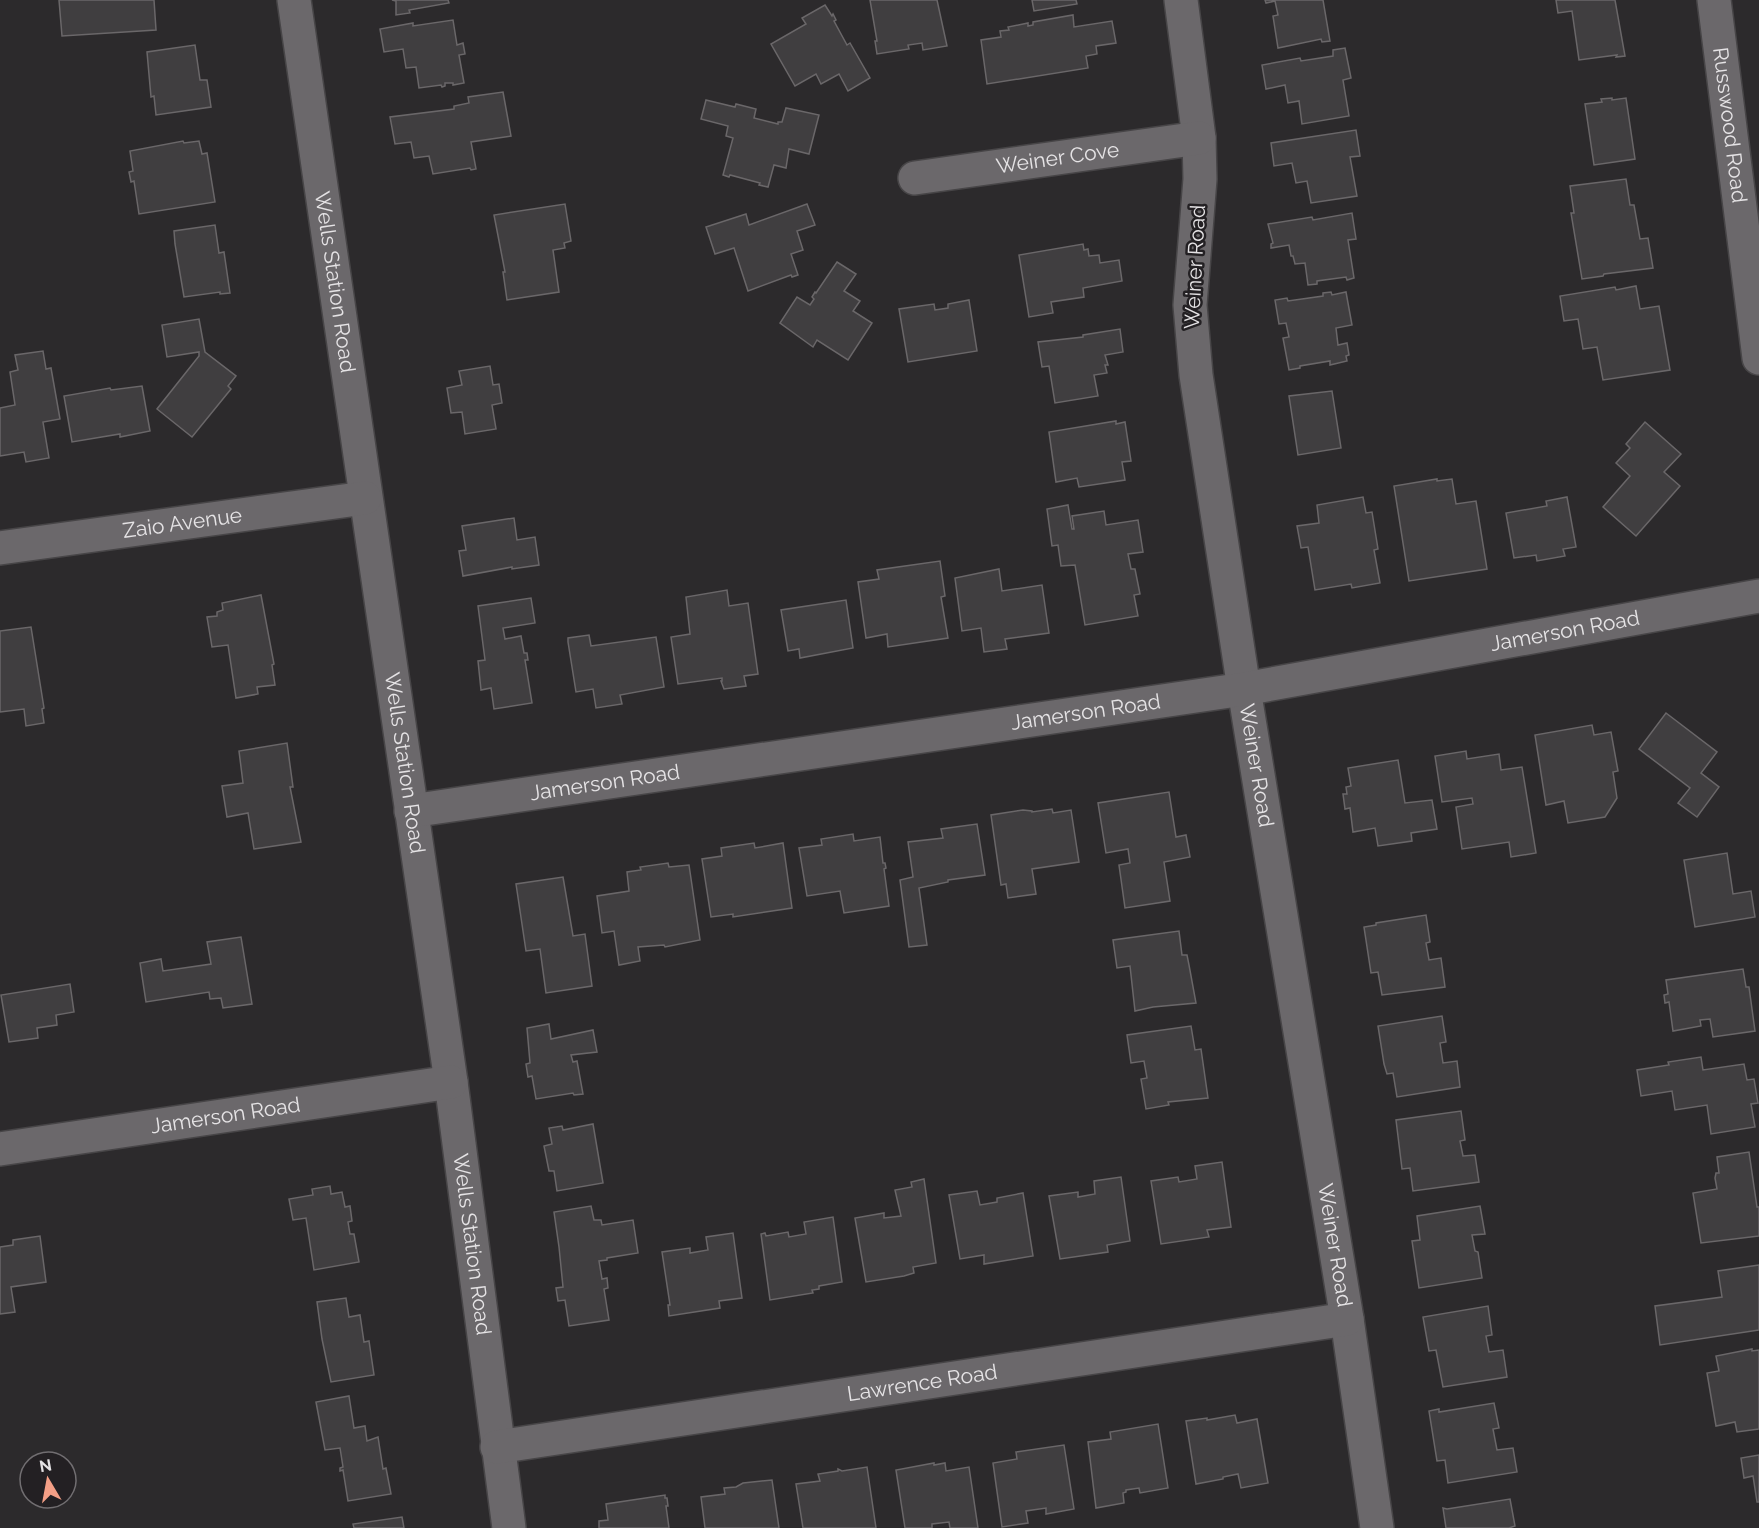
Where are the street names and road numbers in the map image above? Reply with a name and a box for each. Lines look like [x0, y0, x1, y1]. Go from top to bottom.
street label: Russwood Road [1708, 46, 1752, 204]
street label: Weiner Cove [994, 136, 1121, 178]
street label: Wells Station Road [310, 190, 361, 374]
street label: Weiner Road [1179, 204, 1210, 330]
street label: Zaio Avenue [121, 502, 243, 543]
street label: Jamerson Road [1488, 605, 1641, 656]
street label: Wells Station Road [380, 671, 431, 855]
street label: Jamerson Road [1009, 688, 1162, 735]
street label: Weiner Road [1235, 702, 1279, 829]
street label: Jamerson Road [528, 759, 681, 805]
street label: Jamerson Road [149, 1092, 302, 1138]
street label: Wells Station Road [448, 1152, 497, 1337]
street label: Weiner Road [1313, 1182, 1358, 1309]
street label: Lawrence Road [845, 1359, 999, 1406]

